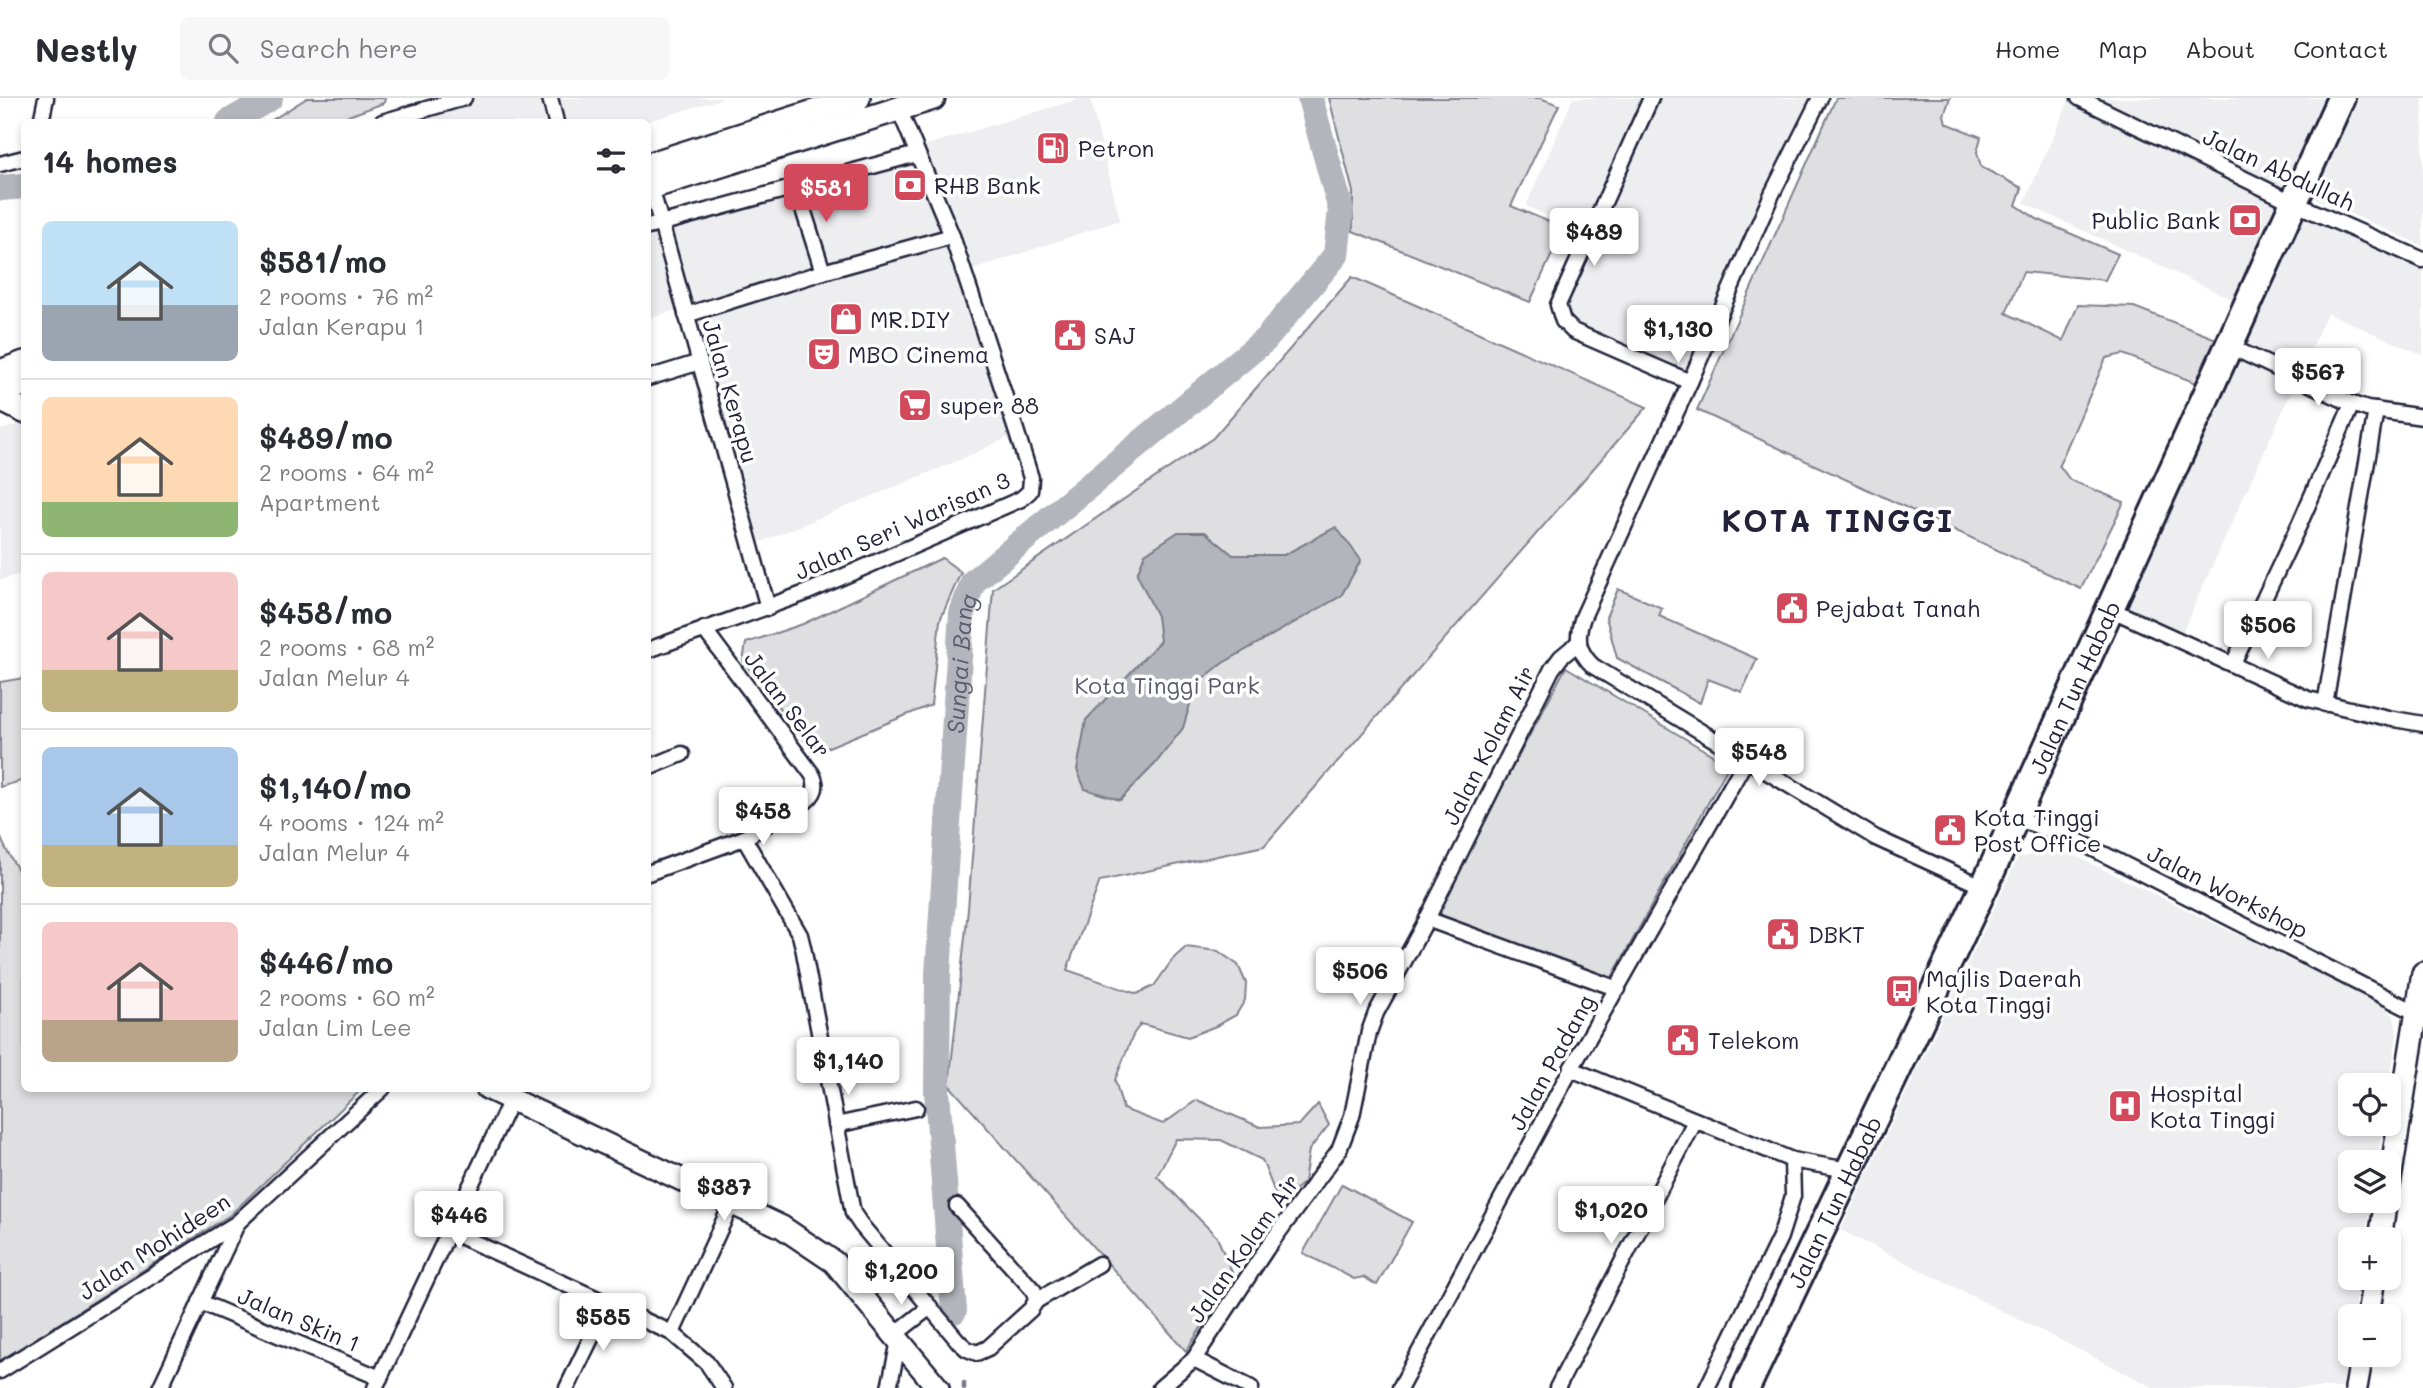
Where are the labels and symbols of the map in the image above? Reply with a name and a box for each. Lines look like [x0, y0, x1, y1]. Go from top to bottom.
street label: Jalan Abdullah [2198, 121, 2360, 217]
fuel station icon: Petron [1034, 129, 1072, 167]
place label: Petron [1078, 133, 1154, 163]
pin: $581 [785, 164, 867, 224]
bank icon: RHB Bank [891, 166, 929, 204]
place label: RHB Bank [934, 170, 1040, 200]
bank icon: Public Bank [2226, 201, 2264, 239]
place label: Public Bank [2091, 205, 2220, 235]
pin: $489 [1553, 208, 1635, 268]
shop icon: MR.DIY [827, 300, 865, 338]
place label: MR.DIY [870, 304, 951, 334]
pin: $1,130 [1621, 306, 1735, 365]
street label: Jalan Kerapu [696, 316, 766, 466]
public building icon: SAJ [1051, 316, 1089, 354]
place label: SAJ [1094, 320, 1136, 350]
theatre icon: MBO Cinema [805, 335, 843, 373]
place label: MBO Cinema [848, 339, 989, 369]
pin: $567 [2277, 348, 2359, 408]
supermarket icon: super 88 [896, 386, 934, 424]
place label: super 88 [940, 390, 1039, 420]
street label: Jalan Seri Warisan 3 [790, 464, 1014, 586]
district label: KOTA TINGGI [1722, 500, 1954, 540]
water label: Sungai Bang [939, 589, 983, 735]
public building icon: Pejabat Tanah [1773, 589, 1811, 627]
place label: Pejabat Tanah [1816, 593, 1980, 623]
street label: Jalan Tun Habab [2022, 596, 2127, 779]
pin: $506 [2227, 602, 2309, 661]
street label: Jalan Selar [738, 645, 838, 763]
street label: Jalan Kolam Air [1435, 660, 1541, 830]
park label: Kota Tinggi Park [1074, 670, 1260, 700]
pin: $548 [1718, 728, 1800, 788]
pin: $458 [722, 788, 804, 847]
place label: Kota Tinggi Post Office [1974, 802, 2101, 858]
public building icon: Kota Tinggi Post Office [1931, 811, 1969, 849]
street label: Jalan Workshop [2142, 838, 2314, 944]
public building icon: DBKT [1764, 915, 1802, 953]
place label: DBKT [1808, 919, 1865, 949]
pin: $506 [1319, 948, 1401, 1007]
place label: Majlis Daerah Kota Tinggi [1926, 963, 2081, 1019]
bus stop icon: Majlis Daerah Kota Tinggi [1883, 972, 1921, 1010]
street label: Jalan Padang [1501, 989, 1601, 1135]
public building icon: Telekom [1664, 1021, 1702, 1059]
place label: Telekom [1708, 1025, 1799, 1055]
pin: $1,140 [791, 1038, 905, 1097]
place label: Hospital Kota Tinggi [2150, 1078, 2276, 1134]
hospital icon: Hospital Kota Tinggi [2106, 1087, 2144, 1125]
street label: Jalan Tun Habab [1781, 1111, 1888, 1293]
pin: $387 [683, 1164, 765, 1223]
street label: Jalan Kolam Air [1181, 1168, 1305, 1328]
street label: Jalan Mohideen [72, 1186, 236, 1306]
pin: $1,020 [1554, 1186, 1668, 1246]
pin: $446 [418, 1192, 500, 1251]
pin: $1,200 [844, 1248, 958, 1307]
street label: Jalan Skin 1 [233, 1280, 365, 1358]
pin: $585 [562, 1294, 644, 1353]

